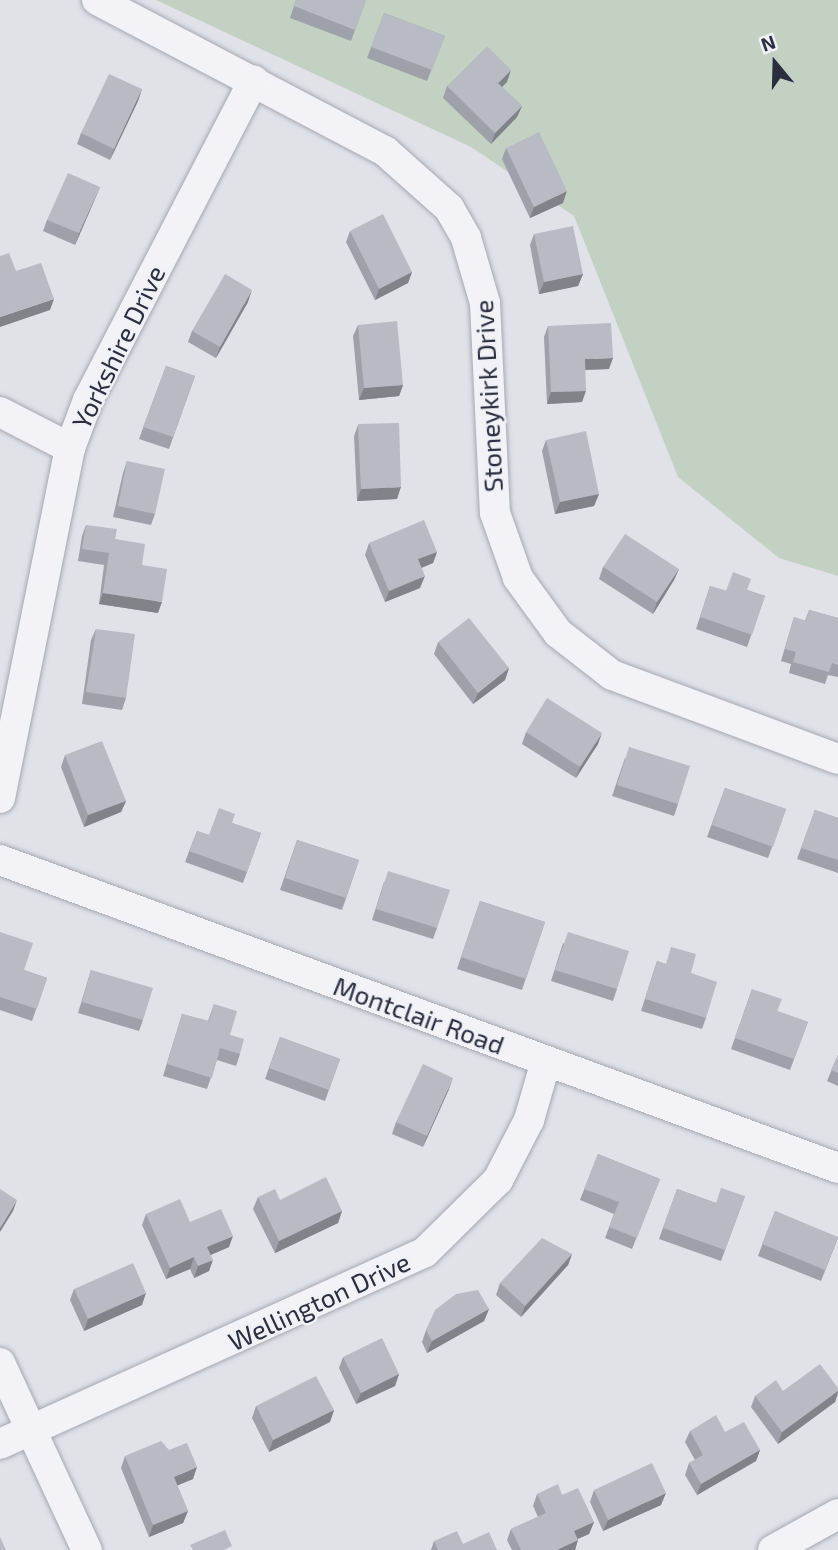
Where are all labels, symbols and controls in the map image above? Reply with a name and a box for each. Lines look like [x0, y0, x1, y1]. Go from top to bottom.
north arrow [740, 28, 810, 98]
text: N [758, 30, 778, 56]
street label: Yorkshire Drive [65, 260, 171, 434]
street label: Stoneykirk Drive [467, 299, 509, 493]
street label: Montclair Road [329, 970, 509, 1060]
street label: Wellington Drive [223, 1245, 415, 1357]

